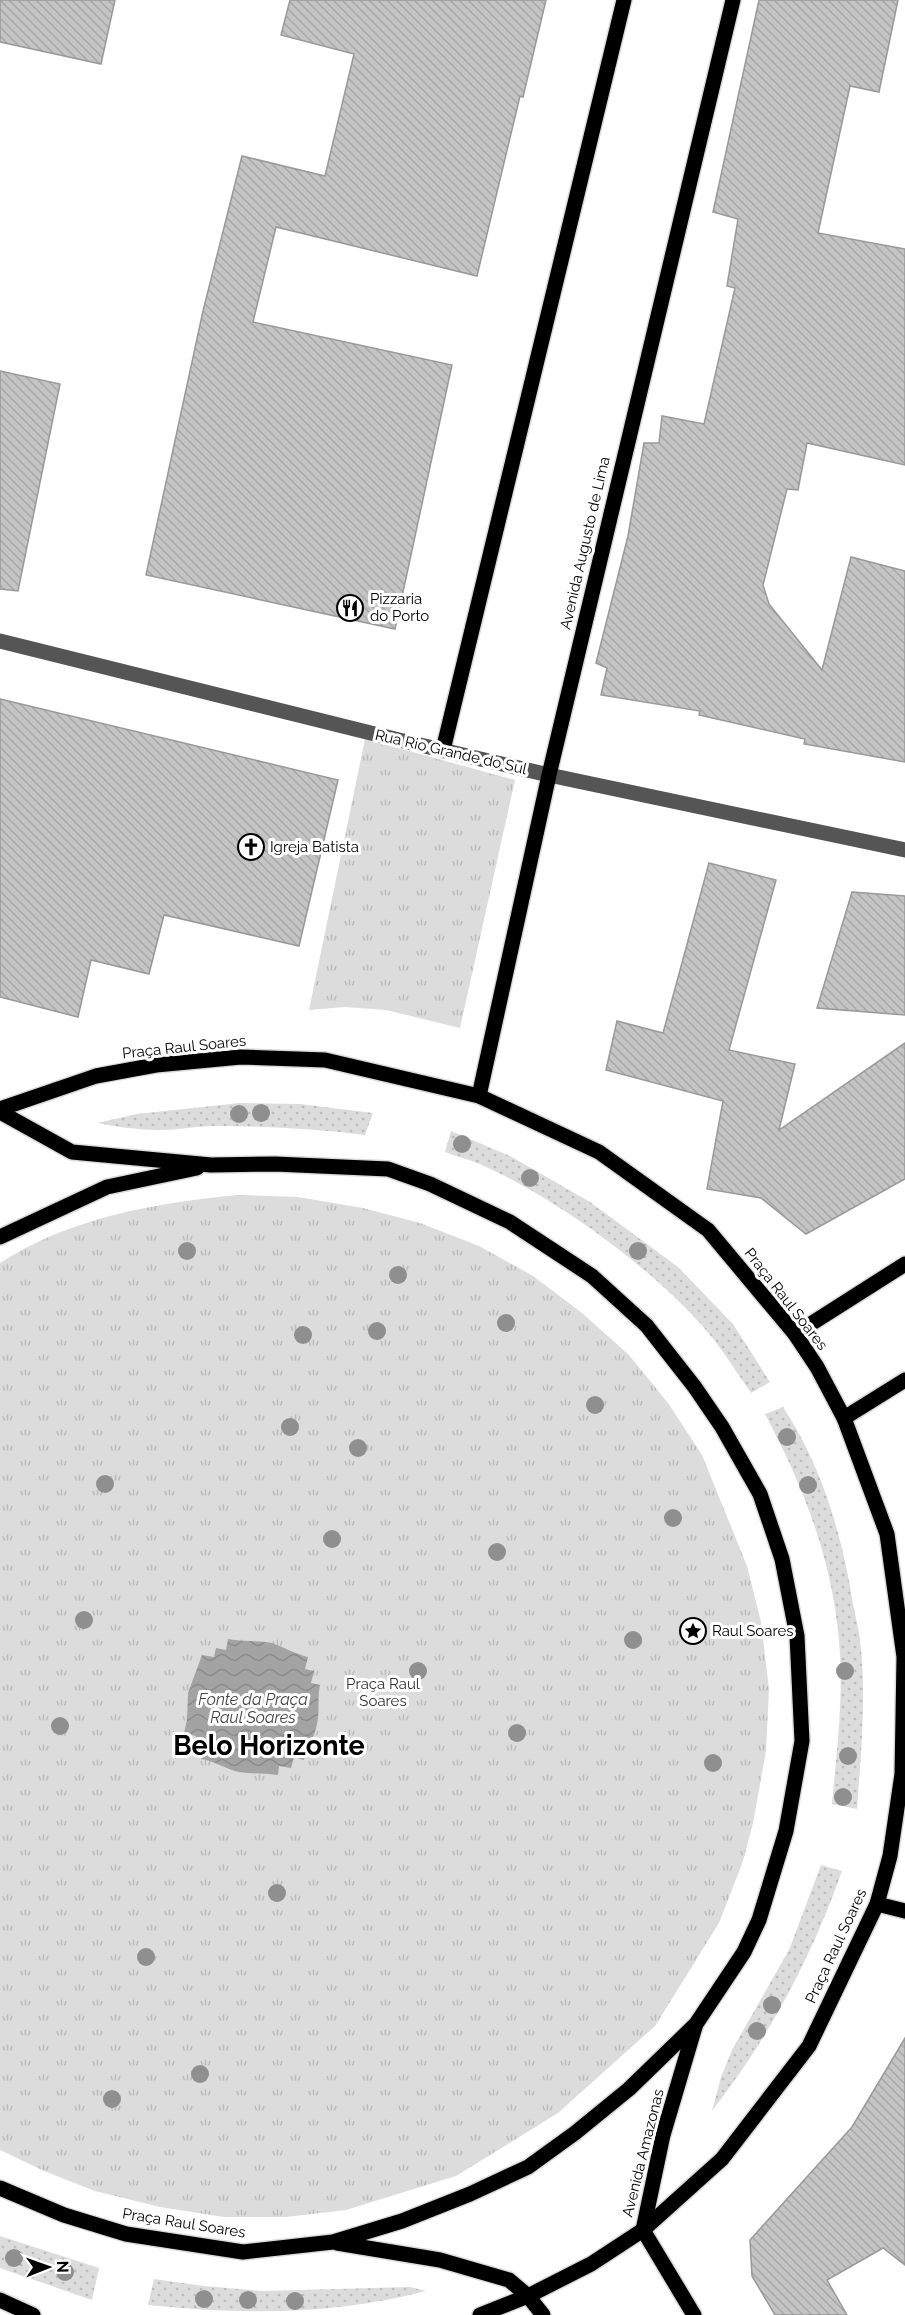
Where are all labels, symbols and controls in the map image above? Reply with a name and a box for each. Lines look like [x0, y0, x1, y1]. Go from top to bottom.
street label: Avenida Augusto de Lima [556, 455, 614, 631]
place label: Pizzaria do Porto [370, 590, 429, 625]
restaurant icon: Pizzaria do Porto [335, 593, 365, 623]
street label: Rua Rio Grande do Sul [373, 726, 530, 778]
church icon: Igreja Batista [236, 832, 266, 862]
place label: Igreja Batista [270, 838, 359, 856]
street label: Praça Raul Soares [121, 1032, 247, 1062]
street label: Praça Raul Soares [741, 1244, 831, 1354]
place icon: Raul Soares [678, 1616, 708, 1646]
place label: Raul Soares [712, 1622, 794, 1640]
park label: Praça Raul Soares [346, 1675, 421, 1710]
water label: Fonte da Praça Raul Soares [198, 1690, 308, 1727]
district label: Belo Horizonte [173, 1730, 365, 1761]
street label: Praça Raul Soares [802, 1886, 870, 2006]
street label: Avenida Amazonas [618, 2087, 668, 2219]
street label: Praça Raul Soares [121, 2204, 247, 2242]
north arrow [18, 2237, 78, 2297]
text: N [53, 2260, 72, 2273]

